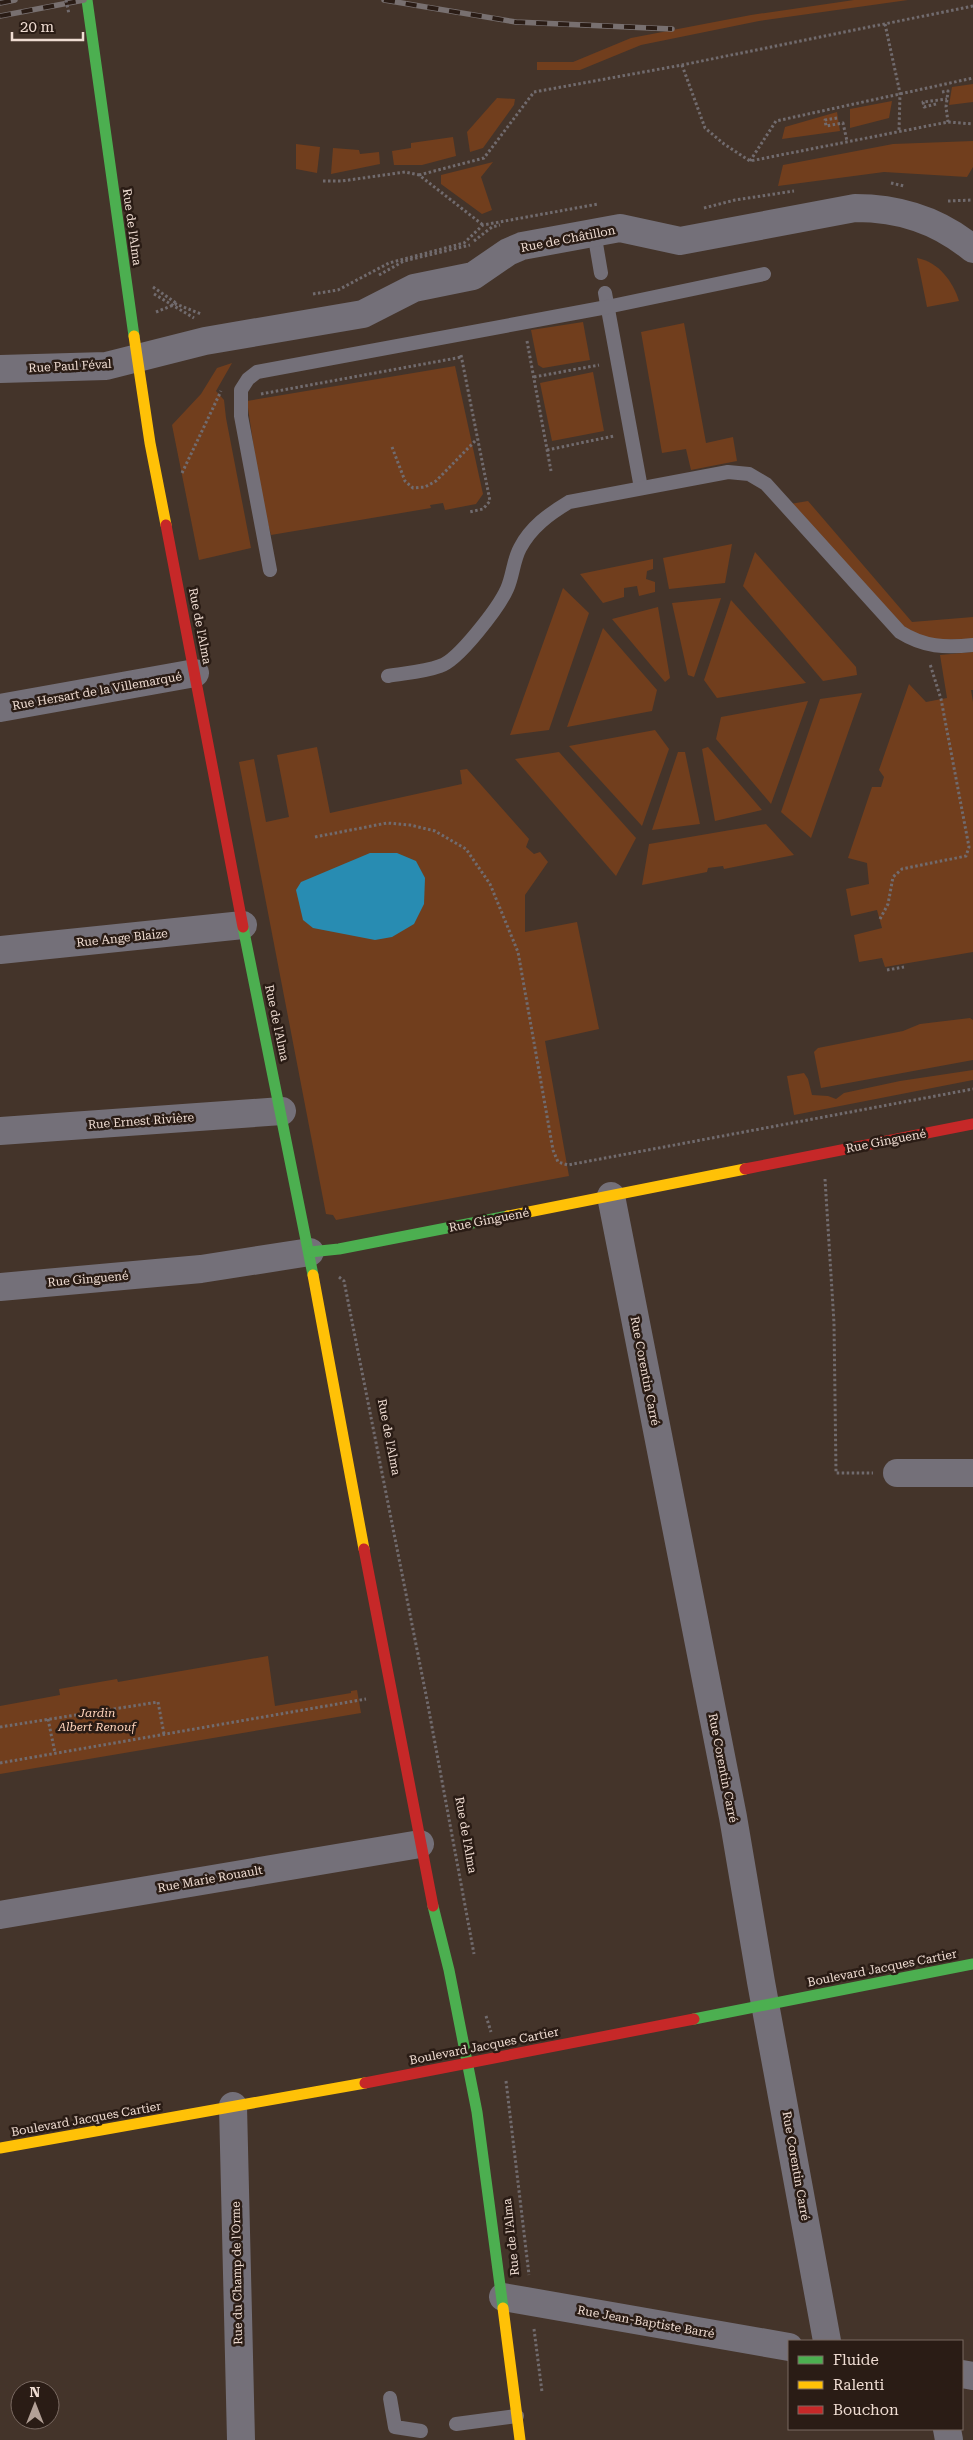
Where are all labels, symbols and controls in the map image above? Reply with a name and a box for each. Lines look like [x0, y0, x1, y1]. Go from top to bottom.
scale bar [12, 10, 84, 42]
text: 20 m [20, 18, 55, 36]
street label: Rue de l'Alma [120, 188, 144, 267]
street label: Rue de Châtillon [519, 223, 617, 255]
street label: Rue Paul Féval [28, 357, 112, 375]
street label: Rue de l'Alma [186, 587, 214, 666]
street label: Rue Hersart de la Villemarqué [11, 669, 183, 713]
street label: Rue Ange Blaize [76, 926, 169, 950]
street label: Rue de l'Alma [262, 984, 292, 1063]
street label: Rue Ernest Rivière [87, 1110, 195, 1132]
street label: Rue Ginguené [845, 1126, 928, 1156]
street label: Rue Ginguené [448, 1205, 531, 1235]
street label: Rue Ginguené [47, 1268, 130, 1290]
street label: Rue Corentin Carré [628, 1315, 663, 1427]
street label: Rue de l'Alma [375, 1398, 403, 1477]
park label: Jardin Albert Renouf [57, 1706, 137, 1734]
street label: Rue Corentin Carré [706, 1712, 741, 1824]
street label: Rue de l'Alma [452, 1796, 480, 1875]
street label: Rue Marie Rouault [156, 1863, 264, 1895]
street label: Boulevard Jacques Cartier [806, 1947, 958, 1989]
street label: Boulevard Jacques Cartier [408, 2025, 560, 2067]
street label: Boulevard Jacques Cartier [10, 2099, 162, 2139]
street label: Rue Corentin Carré [779, 2110, 813, 2222]
street label: Rue de l'Alma [500, 2197, 522, 2276]
street label: Rue du Champ de l'Orme [229, 2201, 245, 2345]
street label: Rue Jean-Baptiste Barré [576, 2303, 716, 2341]
legend [788, 2340, 963, 2430]
text: Fluide [833, 2351, 879, 2369]
text: Ralenti [833, 2376, 885, 2394]
north arrow [10, 2380, 60, 2430]
text: N [30, 2384, 41, 2400]
text: Bouchon [833, 2401, 899, 2419]

